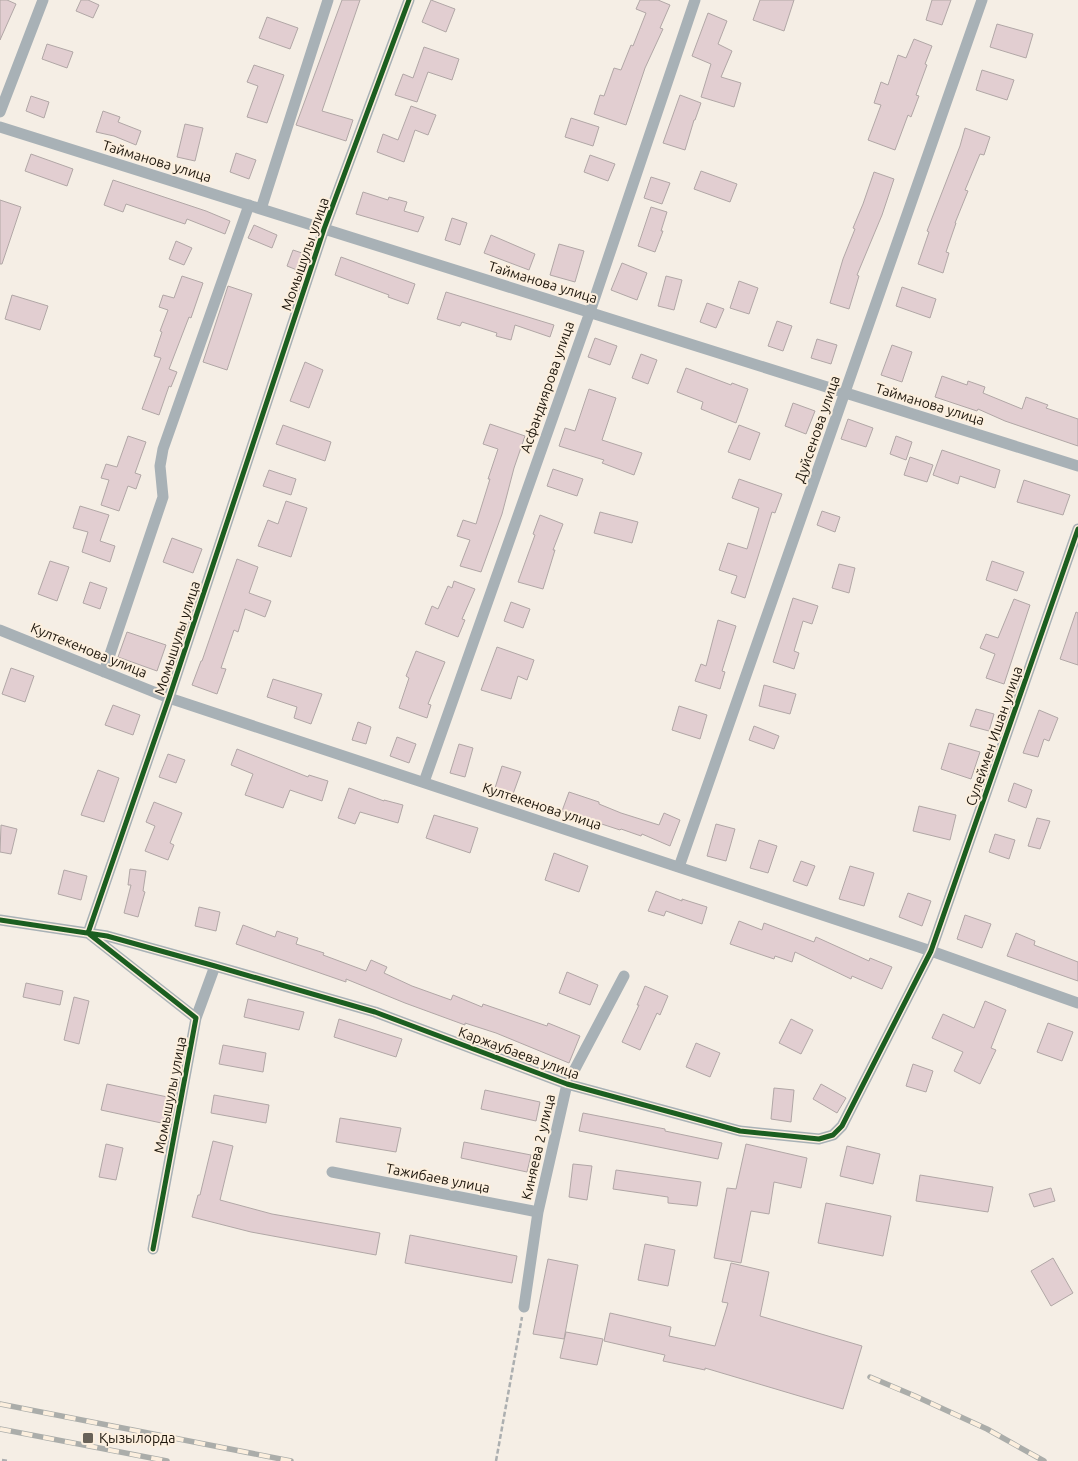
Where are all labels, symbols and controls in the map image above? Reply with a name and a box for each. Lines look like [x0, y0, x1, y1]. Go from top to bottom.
street label: Тайманова улица [101, 137, 213, 185]
street label: Момышулы улица [278, 195, 332, 313]
street label: Тайманова улица [487, 258, 599, 306]
street label: Асфандиярова улица [517, 319, 577, 455]
street label: Дуйсенова улица [791, 373, 843, 485]
street label: Тайманова улица [874, 380, 986, 428]
street label: Момышулы улица [151, 579, 203, 697]
street label: Култекенова улица [28, 619, 150, 681]
street label: Сулеймен Ишан улица [963, 664, 1025, 808]
street label: Култекенова улица [480, 779, 604, 833]
street label: Каржаубаева улица [456, 1024, 582, 1082]
street label: Момышулы улица [151, 1035, 189, 1155]
street label: Киняева 2 улица [518, 1093, 558, 1201]
street label: Тажибаев улица [385, 1160, 491, 1196]
place label: Қызылорда [99, 1430, 175, 1446]
marker: Қызылорда [81, 1431, 95, 1445]

